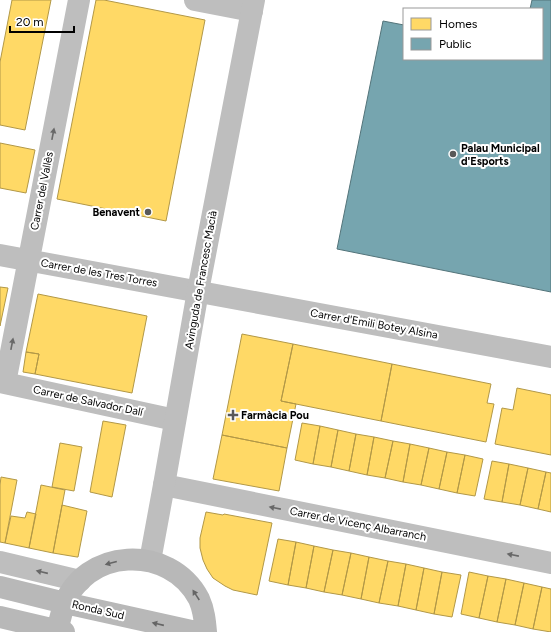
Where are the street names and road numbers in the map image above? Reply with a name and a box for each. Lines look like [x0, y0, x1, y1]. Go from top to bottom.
street label: Carrer del Vallès [28, 151, 56, 231]
street label: Avinguda de Francesc Macià [182, 210, 220, 350]
street label: Carrer de les Tres Torres [40, 256, 158, 290]
street label: Carrer d'Emili Botey Alsina [309, 306, 439, 342]
street label: Carrer de Salvador Dalí [32, 383, 145, 419]
street label: Carrer de Vicenç Albarranch [289, 504, 427, 544]
street label: Ronda Sud [70, 598, 126, 622]

